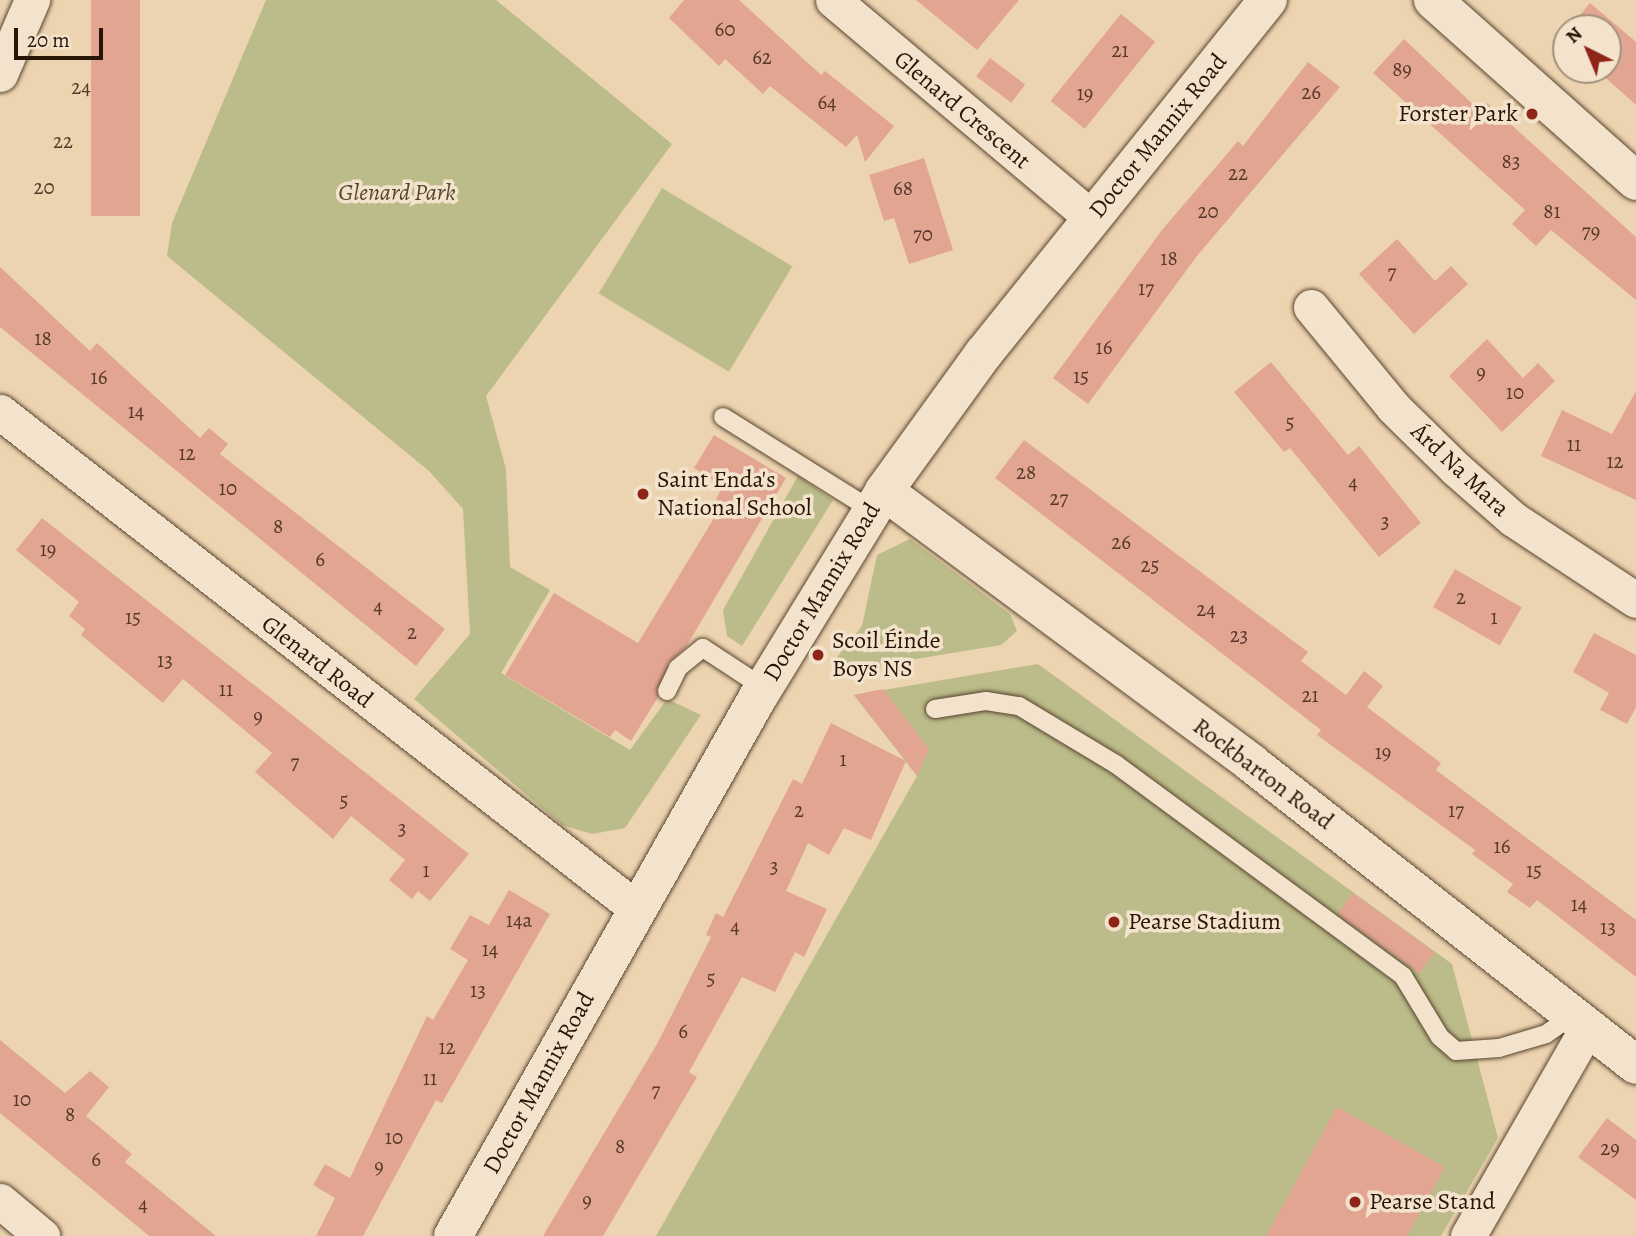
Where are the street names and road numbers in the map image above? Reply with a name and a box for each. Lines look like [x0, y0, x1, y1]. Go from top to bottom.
street label: Glenard Crescent [888, 45, 1036, 175]
street label: Doctor Mannix Road [1083, 48, 1233, 224]
street label: Árd Na Mara [1405, 417, 1515, 523]
street label: Doctor Mannix Road [757, 497, 887, 687]
street label: Glenard Road [256, 610, 378, 714]
street label: Rockbarton Road [1187, 712, 1339, 836]
street label: Doctor Mannix Road [477, 987, 601, 1179]

